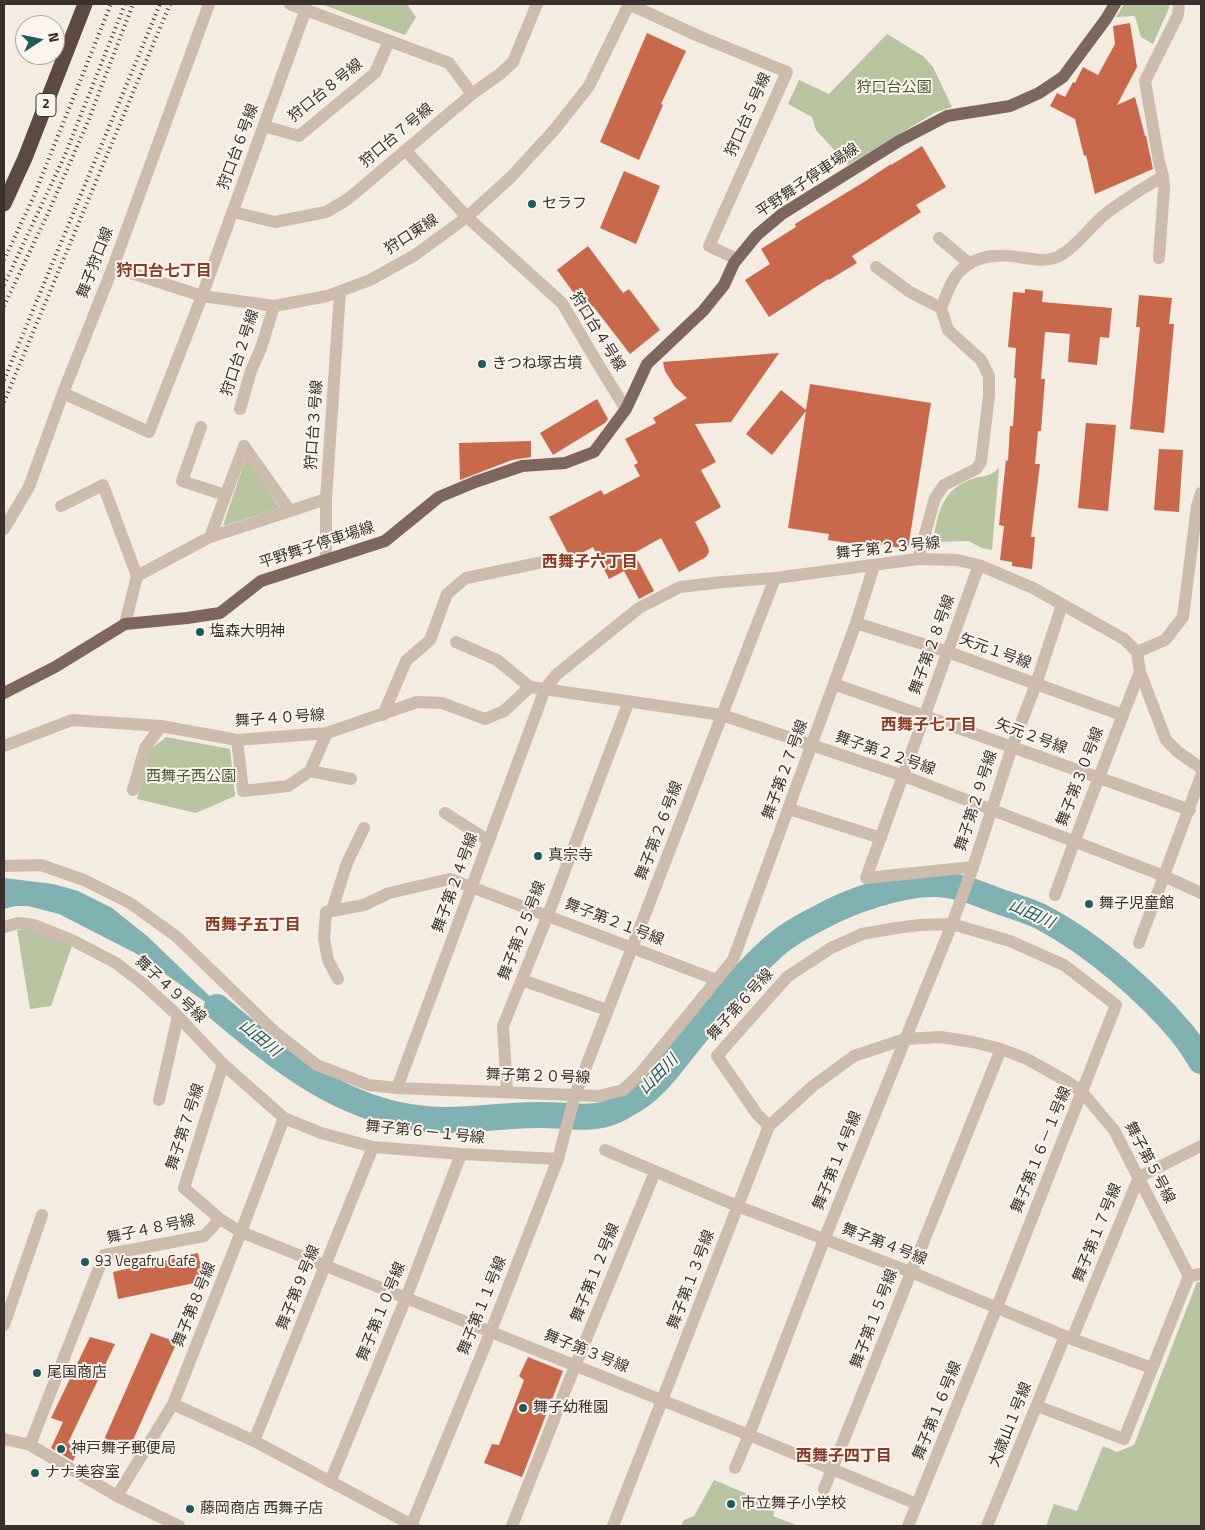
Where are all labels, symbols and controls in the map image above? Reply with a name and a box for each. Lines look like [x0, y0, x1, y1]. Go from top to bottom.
north arrow [15, 15, 65, 65]
text: N [43, 30, 65, 44]
street label: 狩口台８号線 [285, 56, 367, 126]
street label: 狩口台５号線 [722, 70, 776, 160]
park label: 狩口台公園 [857, 79, 931, 97]
road number: 2 [36, 94, 56, 116]
street label: 狩口台７号線 [357, 100, 437, 172]
street label: 狩口台６号線 [215, 102, 263, 192]
street label: 平野舞子停車場線 [753, 140, 863, 222]
place label: セラフ [542, 195, 587, 213]
marker: セラフ [526, 198, 538, 210]
street label: 狩口東線 [382, 211, 442, 259]
street label: 舞子狩口線 [74, 225, 118, 301]
district label: 狩口台七丁目 [116, 262, 212, 282]
street label: 狩口台４号線 [566, 289, 628, 375]
street label: 狩口台２号線 [219, 307, 263, 399]
place label: きつね塚古墳 [492, 355, 582, 373]
marker: きつね塚古墳 [476, 358, 488, 370]
street label: 狩口台３号線 [303, 379, 327, 471]
street label: 平野舞子停車場線 [257, 519, 377, 573]
street label: 舞子第２３号線 [835, 535, 941, 563]
district label: 西舞子六丁目 [542, 553, 638, 573]
street label: 舞子第２８号線 [907, 593, 959, 697]
place label: 塩森大明神 [210, 623, 285, 641]
marker: 塩森大明神 [194, 626, 206, 638]
street label: 矢元１号線 [957, 631, 1033, 673]
street label: 舞子４０号線 [234, 707, 326, 731]
district label: 西舞子七丁目 [881, 716, 977, 736]
street label: 矢元２号線 [993, 716, 1069, 758]
street label: 舞子第２７号線 [760, 718, 812, 822]
street label: 舞子第３０号線 [1054, 725, 1108, 829]
street label: 舞子第２２号線 [832, 728, 938, 780]
street label: 舞子第２９号線 [952, 748, 1002, 854]
park label: 西舞子西公園 [146, 768, 236, 786]
street label: 舞子第２６号線 [633, 779, 687, 883]
street label: 舞子第２４号線 [430, 831, 482, 935]
place label: 真宗寺 [548, 847, 593, 865]
marker: 真宗寺 [532, 850, 544, 862]
street label: 舞子第２５号線 [496, 879, 550, 983]
place label: 舞子児童館 [1099, 895, 1174, 913]
street label: 舞子第２１号線 [562, 896, 666, 950]
water label: 山田川 [1005, 896, 1057, 934]
marker: 舞子児童館 [1083, 898, 1095, 910]
district label: 西舞子五丁目 [205, 916, 301, 936]
street label: 舞子４９号線 [131, 953, 209, 1027]
street label: 舞子第６号線 [704, 966, 778, 1044]
water label: 山田川 [234, 1016, 284, 1062]
water label: 山田川 [635, 1051, 683, 1099]
street label: 舞子第２０号線 [485, 1066, 591, 1088]
street label: 舞子第７号線 [164, 1081, 208, 1173]
street label: 舞子第１６－１号線 [1008, 1084, 1076, 1216]
street label: 舞子第１４号線 [810, 1109, 866, 1213]
street label: 舞子第６－１号線 [364, 1118, 486, 1148]
street label: 舞子第５号線 [1120, 1119, 1178, 1207]
street label: 舞子第１７号線 [1070, 1181, 1126, 1285]
street label: 舞子４８号線 [105, 1212, 197, 1248]
street label: 舞子第４号線 [839, 1220, 929, 1270]
street label: 舞子第１２号線 [568, 1221, 624, 1325]
street label: 舞子第１３号線 [665, 1228, 719, 1332]
street label: 舞子第９号線 [274, 1243, 324, 1333]
place label: 93 Vegafru Cafe [95, 1253, 196, 1271]
street label: 舞子第１１号線 [455, 1254, 511, 1358]
marker: 93 Vegafru Cafe [79, 1256, 91, 1268]
street label: 舞子第８号線 [170, 1260, 220, 1350]
street label: 舞子第１０号線 [354, 1260, 410, 1364]
street label: 舞子第１５号線 [848, 1267, 902, 1371]
street label: 舞子第３号線 [541, 1327, 631, 1377]
street label: 舞子第１６号線 [910, 1359, 966, 1463]
place label: 尾国商店 [47, 1364, 107, 1382]
marker: 尾国商店 [31, 1367, 43, 1379]
street label: 大歳山１号線 [986, 1380, 1036, 1470]
place label: 舞子幼稚園 [533, 1399, 608, 1417]
marker: 舞子幼稚園 [517, 1402, 529, 1414]
place label: 神戸舞子郵便局 [71, 1440, 176, 1458]
marker: 神戸舞子郵便局 [55, 1443, 67, 1455]
district label: 西舞子四丁目 [796, 1447, 892, 1467]
place label: ナナ美容室 [45, 1464, 120, 1482]
marker: ナナ美容室 [29, 1467, 41, 1479]
place label: 市立舞子小学校 [741, 1495, 846, 1513]
marker: 市立舞子小学校 [725, 1498, 737, 1510]
place label: 藤岡商店 西舞子店 [200, 1500, 323, 1518]
marker: 藤岡商店 西舞子店 [184, 1503, 196, 1515]

